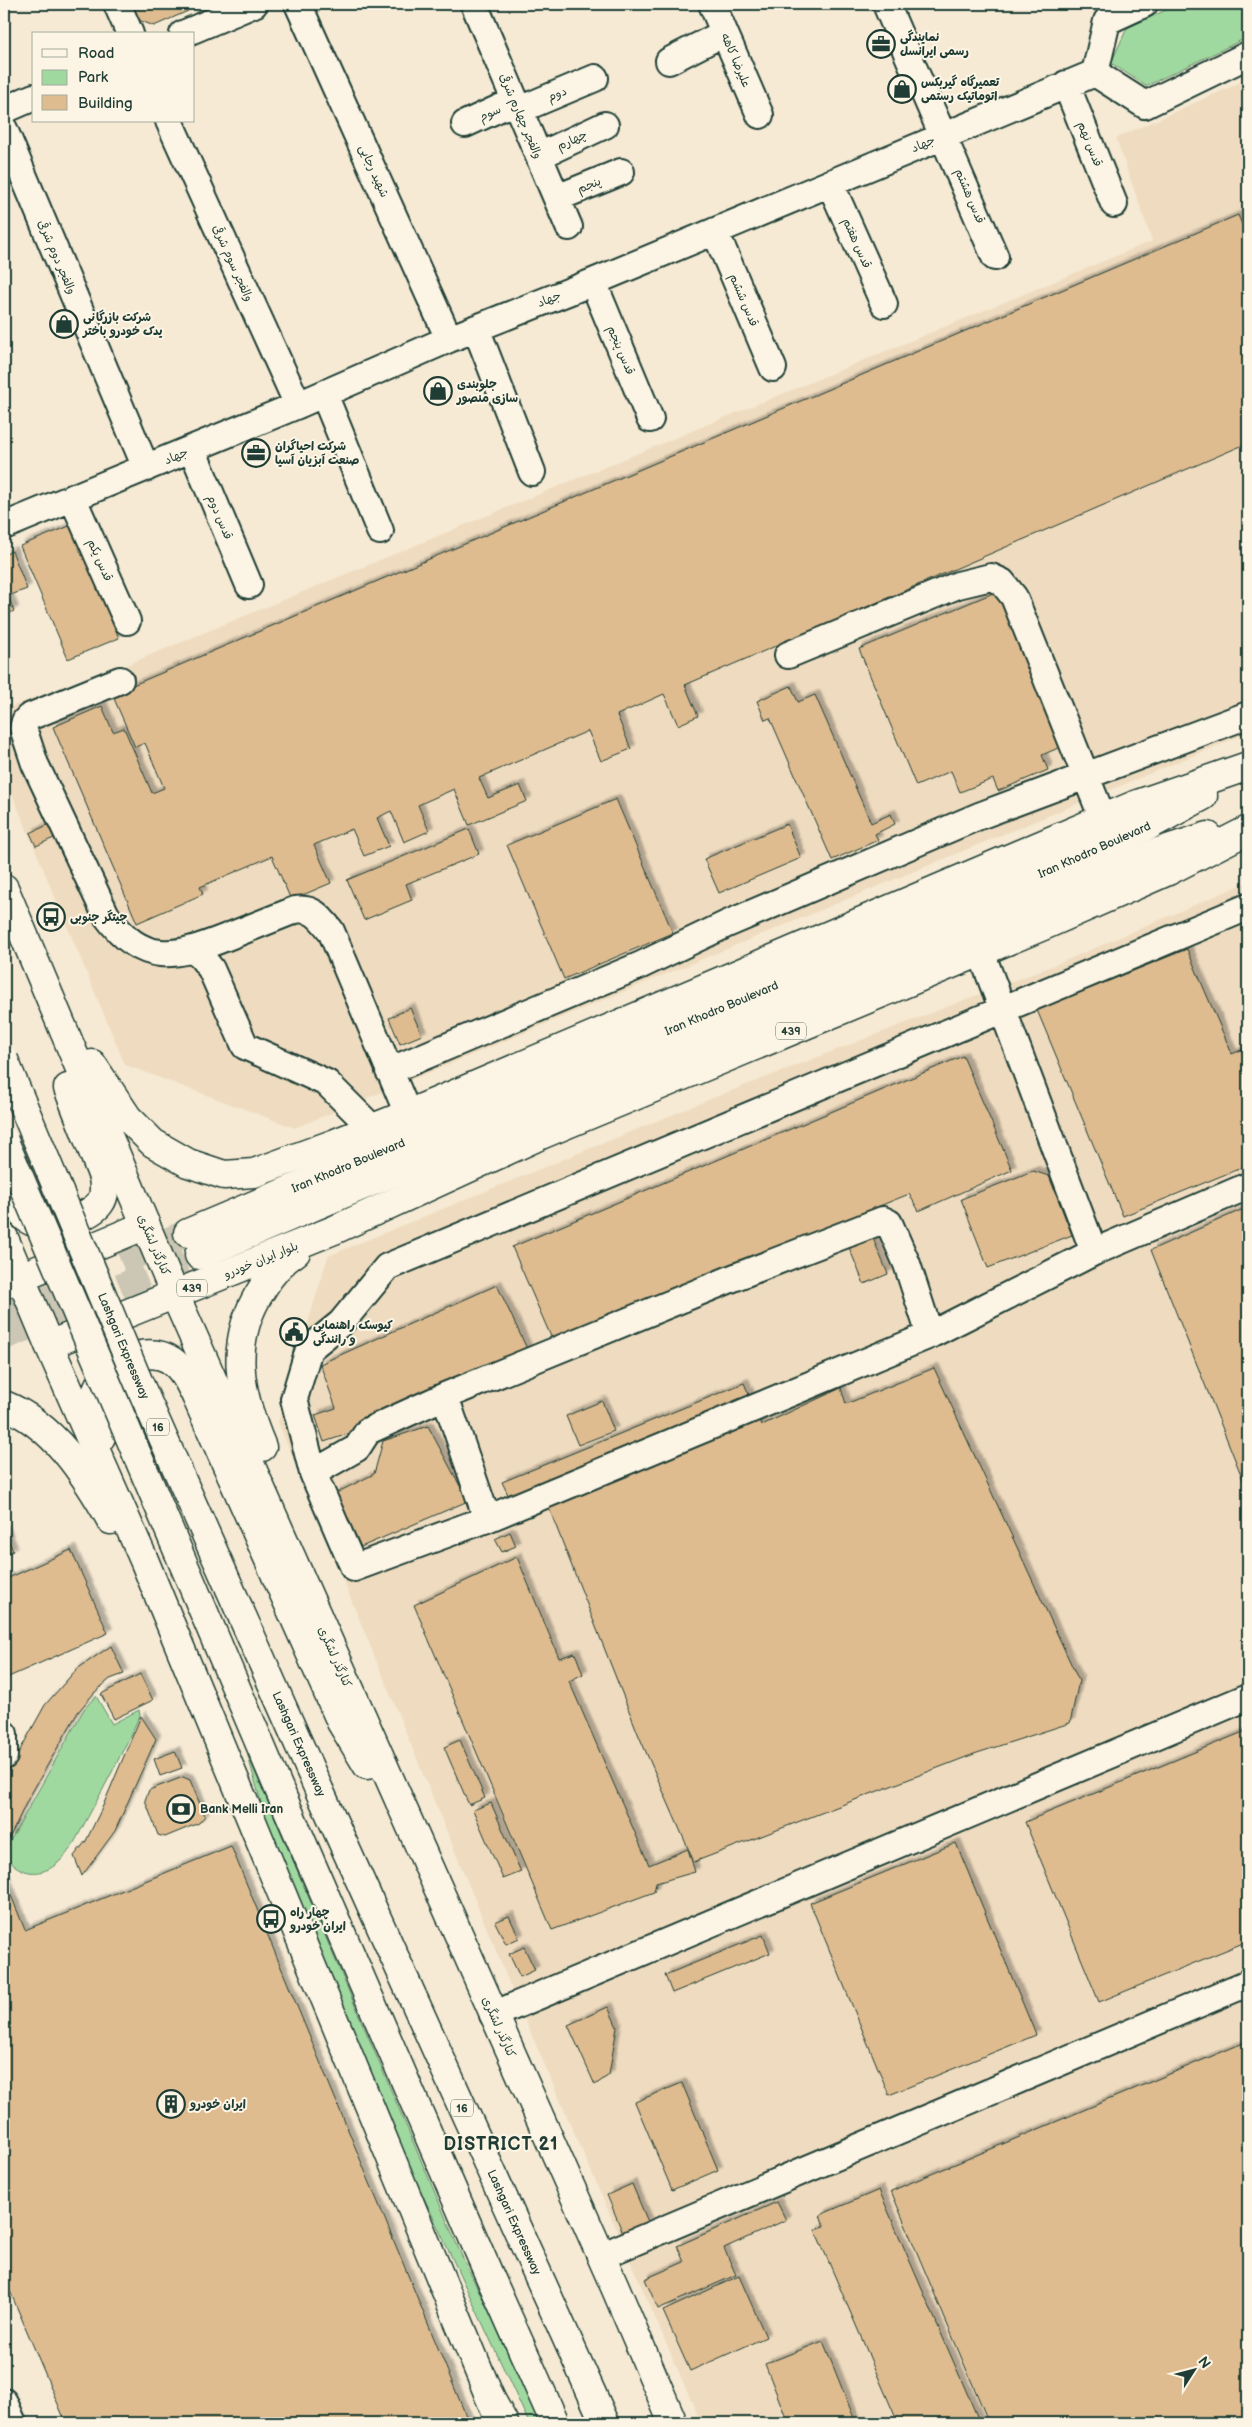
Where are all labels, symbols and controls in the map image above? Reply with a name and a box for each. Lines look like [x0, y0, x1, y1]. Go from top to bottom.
office icon: نمایندگی رسمی ایرانسل [866, 29, 896, 59]
place label: نمایندگی رسمی ایرانسل [900, 29, 969, 59]
street label: علیرضا کاهه [717, 31, 754, 90]
legend [32, 32, 195, 122]
text: Road [78, 44, 114, 63]
text: Park [78, 68, 109, 87]
street label: والفجر چهارم شرقی [495, 71, 545, 162]
shop icon: تعمیرگاه گیربکس اتوماتیک رستمی [887, 74, 917, 104]
place label: تعمیرگاه گیربکس اتوماتیک رستمی [921, 74, 1000, 104]
street label: دوم [545, 84, 569, 106]
text: Building [78, 94, 133, 113]
street label: سوم [477, 102, 504, 126]
street label: قدس نهم [1073, 119, 1105, 169]
street label: چهارم [555, 127, 590, 155]
street label: جهاد [909, 133, 937, 156]
street label: شهید رجایی [355, 142, 392, 200]
street label: قدس هشتم [950, 166, 988, 226]
street label: پنجم [575, 174, 604, 198]
street label: قدس هفتم [838, 216, 874, 271]
street label: والفجر دوم شرقی [33, 218, 79, 297]
street label: والفجر سوم شرقی [208, 222, 256, 304]
street label: قدس ششم [725, 271, 761, 329]
street label: جهاد [535, 288, 563, 311]
shop icon: شرکت بازرگانی یدک خودرو باختر [49, 309, 79, 339]
place label: شرکت بازرگانی یدک خودرو باختر [82, 309, 163, 339]
street label: قدس پنجم [603, 323, 638, 377]
shop icon: جلوبندی سازی منصور [423, 376, 453, 406]
place label: جلوبندی سازی منصور [456, 377, 518, 406]
office icon: شرکت احیاگران صنعت آبزیان آسیا [241, 438, 271, 468]
place label: شرکت احیاگران صنعت آبزیان آسیا [275, 438, 359, 468]
street label: جهاد [162, 445, 190, 468]
street label: قدس دوم [202, 492, 236, 542]
street label: قدس یکم [83, 537, 116, 584]
street label: Iran Khodro Boulevard [1036, 819, 1153, 882]
bus stop icon: چیتگر جنوبی [36, 902, 66, 932]
place label: چیتگر جنوبی [70, 909, 128, 925]
street label: Iran Khodro Boulevard [663, 978, 781, 1039]
road number: 439 [776, 1022, 806, 1040]
street label: Iran Khodro Boulevard [290, 1135, 408, 1196]
street label: کنارگذر لشگری [134, 1212, 173, 1278]
street label: بلوار ایران خودرو [221, 1239, 300, 1282]
road number: 439 [177, 1280, 207, 1296]
street label: Lashgari Expressway [94, 1291, 152, 1402]
public building icon: کیوسک راهنمایی و رانندگی [279, 1317, 309, 1347]
place label: کیوسک راهنمایی و رانندگی [313, 1318, 393, 1347]
road number: 16 [147, 1418, 169, 1435]
street label: کنارگذر لشگری [314, 1624, 355, 1690]
street label: Lashgari Expressway [269, 1689, 329, 1800]
bank icon: Bank Melli Iran [166, 1794, 196, 1824]
place label: Bank Melli Iran [200, 1802, 284, 1817]
bus stop icon: چهار راه ایران خودرو [256, 1904, 286, 1934]
place label: چهار راه ایران خودرو [289, 1905, 346, 1934]
street label: کنارگذر لشگری [478, 1994, 519, 2060]
building icon: ایران خودرو [156, 2089, 186, 2119]
place label: ایران خودرو [189, 2097, 246, 2112]
road number: 16 [451, 2100, 473, 2116]
district label: DISTRICT 21 [444, 2134, 559, 2155]
street label: Lashgari Expressway [484, 2167, 544, 2278]
north arrow [1170, 2344, 1220, 2394]
text: N [1194, 2353, 1214, 2372]

